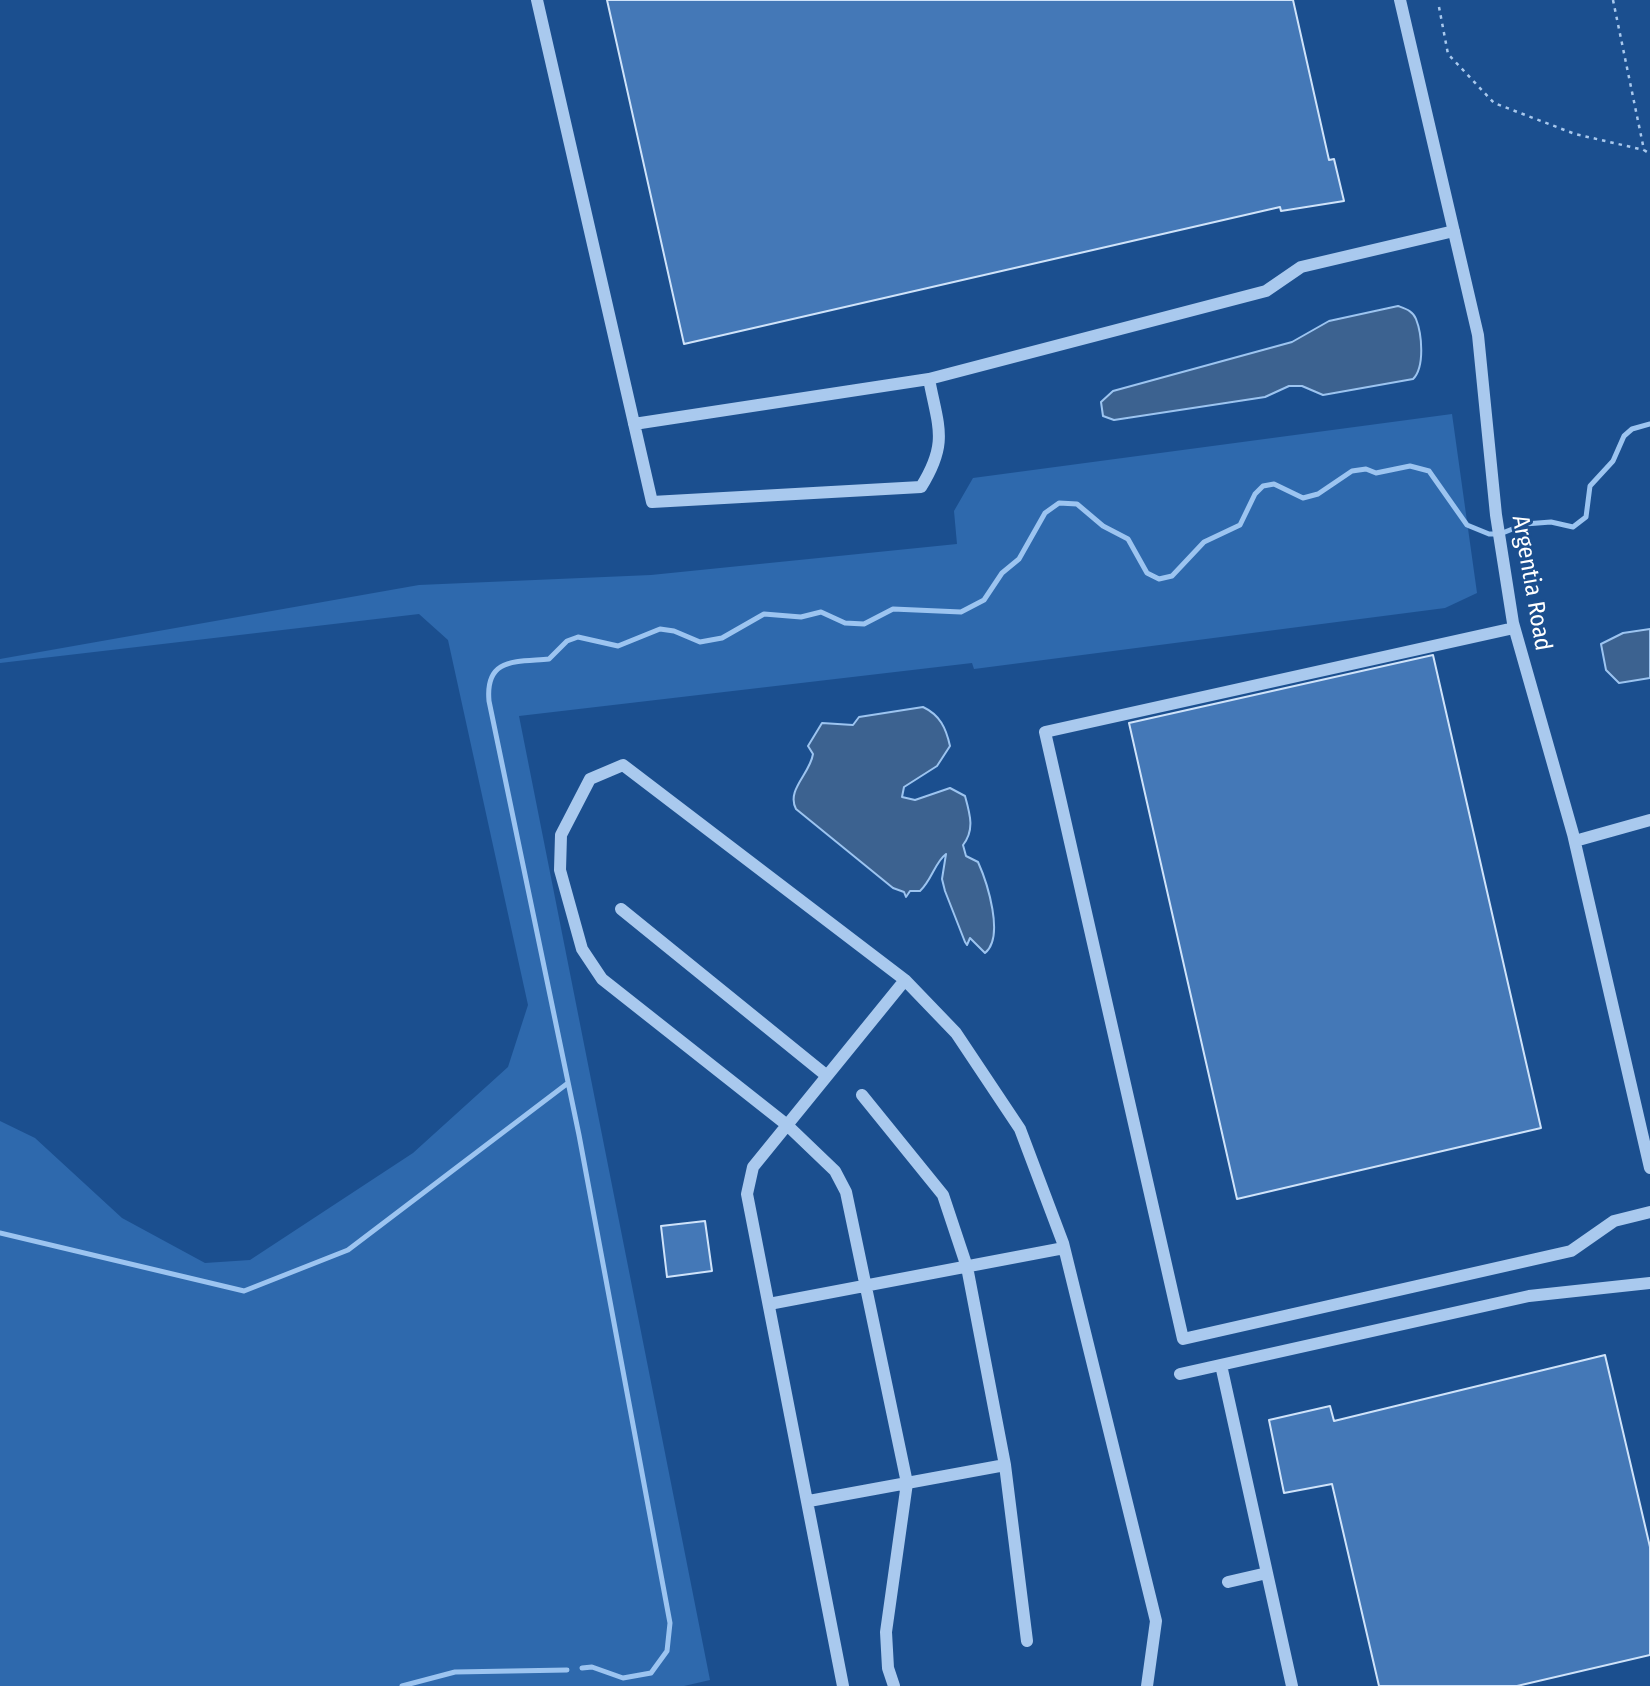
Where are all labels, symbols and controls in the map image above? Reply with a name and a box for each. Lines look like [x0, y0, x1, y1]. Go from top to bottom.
street label: Argentia Road [1505, 513, 1557, 653]

